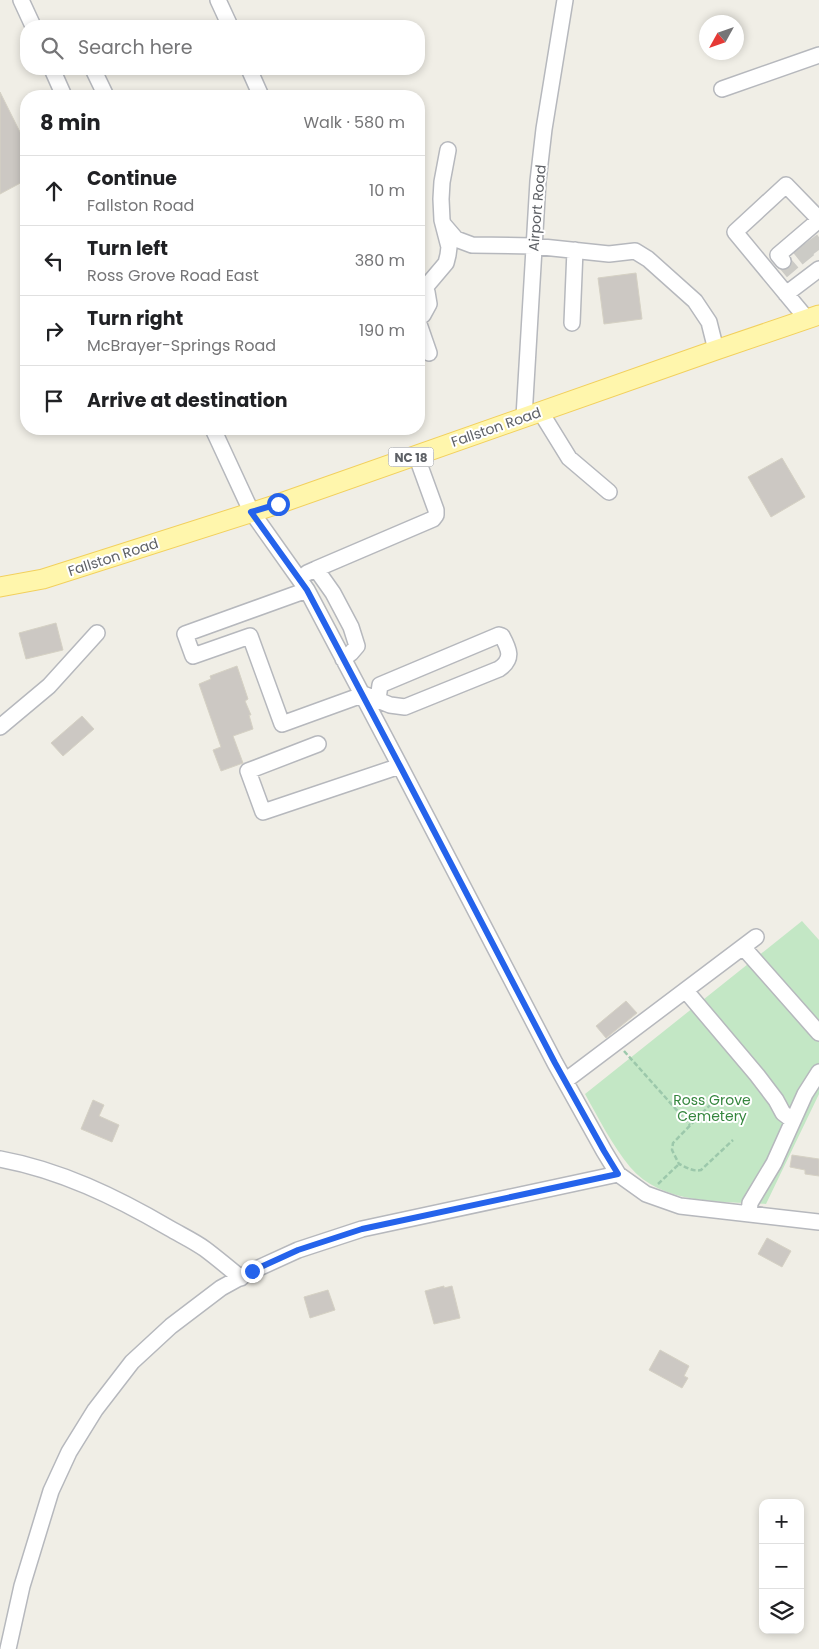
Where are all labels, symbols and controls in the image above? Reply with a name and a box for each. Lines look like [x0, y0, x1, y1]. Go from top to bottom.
north arrow [699, 15, 744, 60]
search box [20, 20, 425, 75]
icon: search [38, 34, 66, 62]
text: Search here [78, 34, 192, 61]
text: 8 min [40, 108, 101, 137]
text: Walk · 580 m [304, 111, 405, 134]
street label: Airport Road [523, 164, 551, 252]
text: Continue [87, 165, 177, 192]
icon: ahead [40, 177, 68, 205]
text: 10 m [369, 179, 405, 202]
text: Fallston Road [87, 194, 194, 217]
text: Turn left [87, 235, 168, 262]
icon: left [40, 247, 68, 275]
text: 380 m [355, 249, 405, 272]
text: Ross Grove Road East [87, 264, 259, 287]
text: Turn right [87, 305, 183, 332]
icon: right [40, 317, 68, 345]
text: 190 m [359, 319, 405, 342]
text: McBrayer-Springs Road [87, 334, 276, 357]
icon: arrive [40, 387, 68, 415]
text: Arrive at destination [87, 387, 288, 414]
street label: Fallston Road [448, 402, 544, 452]
road number: NC 18 [388, 448, 434, 467]
route start [267, 493, 290, 516]
street label: Fallston Road [65, 533, 161, 581]
park label: Ross Grove Cemetery [673, 1090, 751, 1126]
route end [241, 1260, 264, 1283]
map controls [759, 1499, 804, 1634]
button: + [759, 1499, 804, 1544]
button: − [759, 1544, 804, 1589]
button: layers [759, 1589, 804, 1634]

